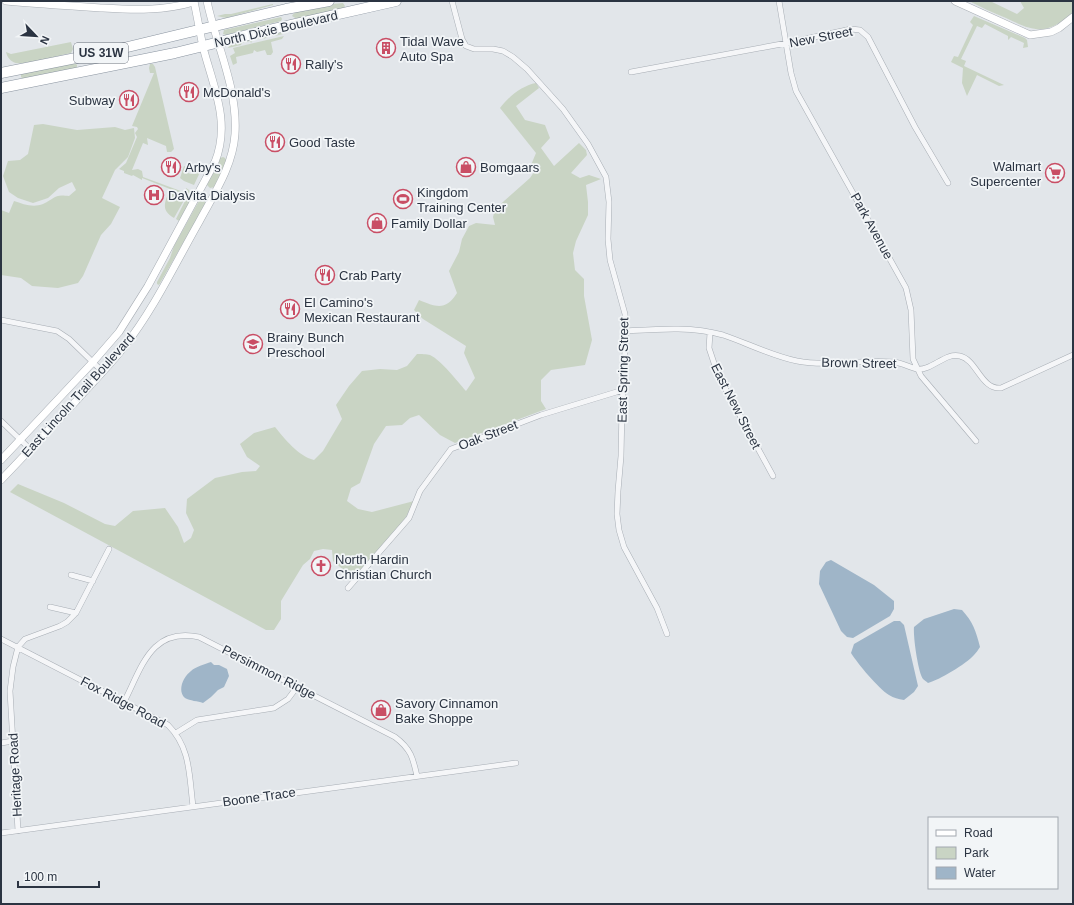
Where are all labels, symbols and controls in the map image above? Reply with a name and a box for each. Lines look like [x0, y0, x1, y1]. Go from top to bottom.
street label: North Dixie Boulevard [213, 7, 339, 51]
north arrow [16, 16, 56, 56]
street label: New Street [788, 23, 854, 50]
text: N [38, 34, 52, 46]
place label: Tidal Wave Auto Spa [400, 34, 464, 64]
building icon: Tidal Wave Auto Spa [375, 37, 397, 59]
road number: US 31W [74, 43, 128, 63]
restaurant icon: Rally's [280, 53, 302, 75]
place label: Rally's [305, 57, 343, 72]
restaurant icon: McDonald's [178, 81, 200, 103]
place label: McDonald's [203, 85, 271, 100]
restaurant icon: Subway [118, 89, 140, 111]
place label: Subway [69, 93, 115, 108]
restaurant icon: Good Taste [264, 131, 286, 153]
place label: Good Taste [289, 135, 355, 150]
restaurant icon: Arby's [160, 156, 182, 178]
shop icon: Bomgaars [455, 156, 477, 178]
place label: Walmart Supercenter [970, 159, 1042, 189]
place label: Arby's [185, 160, 221, 175]
place label: Bomgaars [480, 160, 540, 175]
supermarket icon: Walmart Supercenter [1044, 162, 1066, 184]
hospital icon: DaVita Dialysis [143, 184, 165, 206]
place label: Kingdom Training Center [417, 185, 507, 215]
place label: DaVita Dialysis [168, 188, 256, 203]
sports icon: Kingdom Training Center [392, 188, 414, 210]
street label: Park Avenue [848, 190, 896, 262]
shop icon: Family Dollar [366, 212, 388, 234]
place label: Family Dollar [391, 216, 468, 231]
restaurant icon: Crab Party [314, 264, 336, 286]
place label: Crab Party [339, 268, 402, 283]
place label: El Camino's Mexican Restaurant [304, 295, 420, 325]
restaurant icon: El Camino's Mexican Restaurant [279, 298, 301, 320]
street label: East Spring Street [615, 317, 631, 423]
street label: East Lincoln Trail Boulevard [19, 330, 137, 460]
place label: Brainy Bunch Preschool [267, 330, 344, 360]
school or university icon: Brainy Bunch Preschool [242, 333, 264, 355]
street label: Brown Street [821, 355, 897, 371]
street label: East New Street [708, 361, 764, 452]
street label: Oak Street [456, 417, 520, 453]
place label: North Hardin Christian Church [335, 552, 432, 582]
church icon: North Hardin Christian Church [310, 555, 332, 577]
street label: Persimmon Ridge [220, 642, 318, 702]
street label: Fox Ridge Road [78, 673, 168, 731]
place label: Savory Cinnamon Bake Shoppe [395, 696, 498, 726]
shop icon: Savory Cinnamon Bake Shoppe [370, 699, 392, 721]
street label: Heritage Road [5, 733, 25, 817]
street label: Boone Trace [221, 784, 297, 810]
legend [928, 817, 1058, 889]
text: Road [964, 826, 993, 840]
text: Park [964, 846, 990, 860]
scale bar [18, 863, 99, 889]
text: Water [964, 866, 996, 880]
text: 100 m [24, 870, 57, 884]

